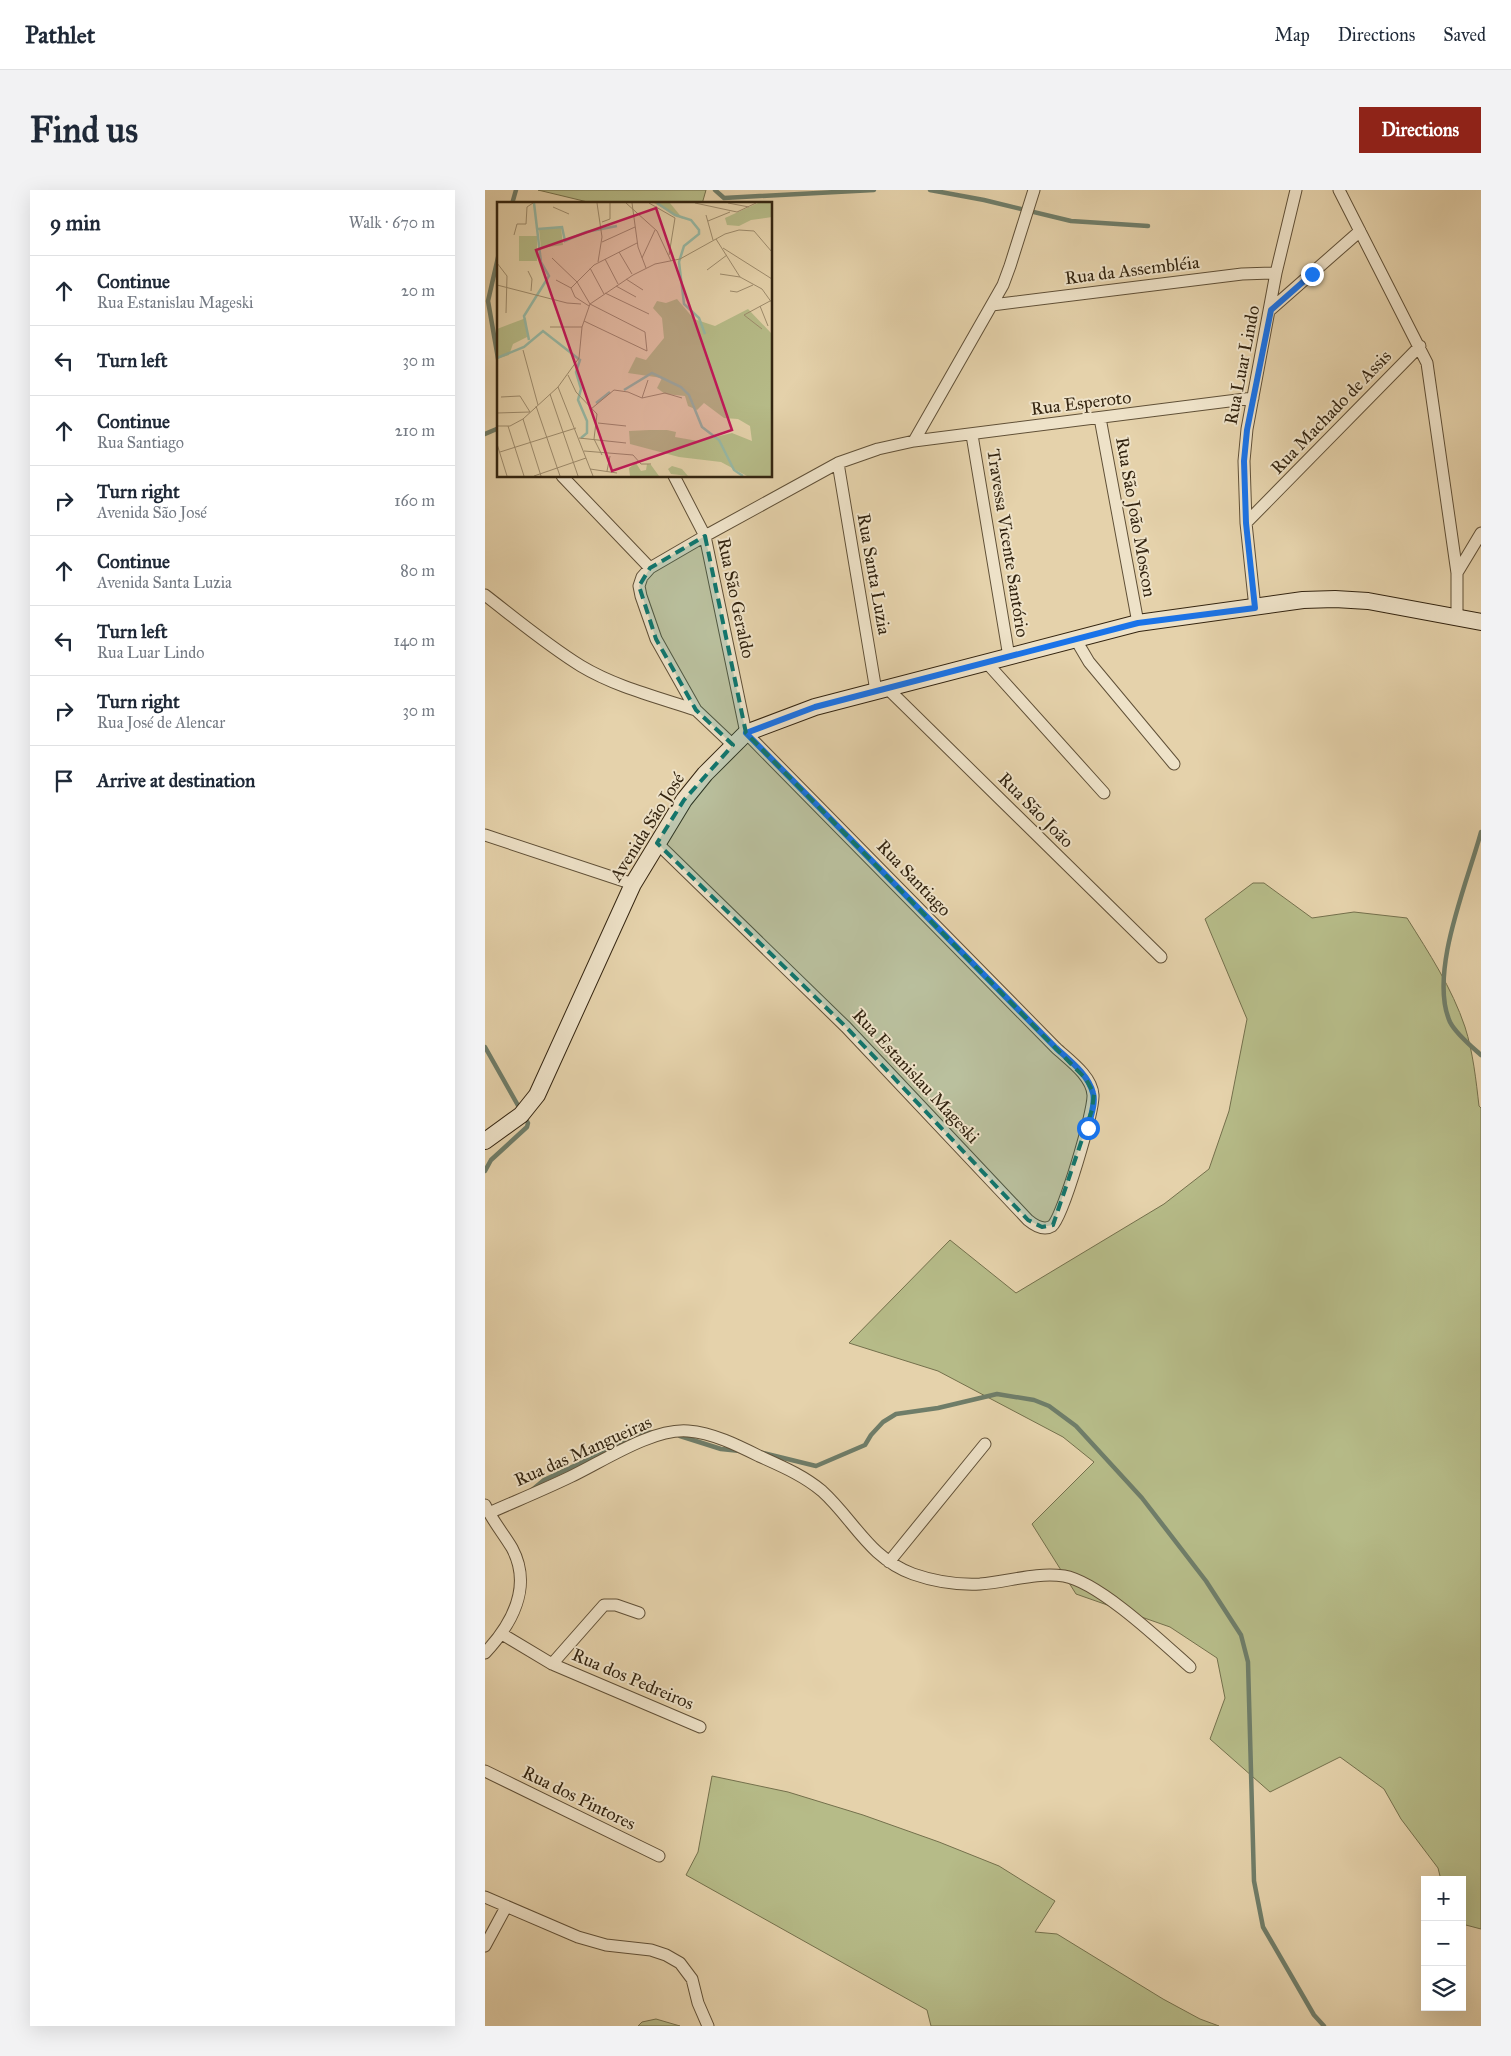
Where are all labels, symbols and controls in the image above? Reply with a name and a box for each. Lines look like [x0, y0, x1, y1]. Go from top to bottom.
text: Pathlet [25, 20, 95, 50]
text: Map [1274, 24, 1310, 46]
text: Directions [1338, 24, 1415, 46]
text: Saved [1443, 24, 1486, 46]
button: Directions [1359, 107, 1481, 153]
text: Find us [30, 109, 138, 152]
inset map [497, 202, 773, 478]
text: 9 min [50, 210, 101, 236]
text: Walk · 670 m [349, 213, 435, 232]
street label: Rua da Assembléia [1063, 251, 1201, 289]
route end [1301, 263, 1324, 286]
text: Continue [97, 270, 170, 293]
icon: ahead [50, 277, 78, 305]
text: 20 m [401, 281, 435, 300]
text: Rua Estanislau Mageski [97, 293, 254, 312]
street label: Rua Luar Lindo [1220, 304, 1264, 426]
street label: Rua Machado de Assis [1266, 345, 1396, 479]
icon: left [50, 347, 78, 375]
text: Turn left [97, 349, 167, 372]
text: 30 m [402, 351, 435, 370]
street label: Rua Esperoto [1030, 386, 1132, 420]
text: Continue [97, 410, 170, 433]
icon: ahead [50, 417, 78, 445]
text: 210 m [395, 421, 435, 440]
text: Rua Santiago [97, 433, 184, 452]
street label: Rua São João Moscon [1110, 435, 1161, 599]
street label: Travessa Vicente Santório [982, 447, 1034, 639]
text: Turn right [97, 480, 180, 503]
icon: right [50, 487, 78, 515]
text: 160 m [394, 491, 435, 510]
text: Avenida São José [97, 503, 207, 522]
street label: Rua Santa Luzia [853, 512, 896, 637]
street label: Rua São Geraldo [712, 536, 760, 660]
text: Continue [97, 550, 170, 573]
icon: ahead [50, 557, 78, 585]
text: 80 m [400, 561, 435, 580]
text: Avenida Santa Luzia [97, 573, 232, 592]
text: Turn left [97, 620, 167, 643]
icon: left [50, 627, 78, 655]
text: 140 m [394, 631, 435, 650]
text: Rua Luar Lindo [97, 643, 204, 662]
text: Turn right [97, 690, 180, 713]
icon: right [50, 697, 78, 725]
text: 30 m [402, 701, 435, 720]
text: Rua José de Alencar [97, 713, 225, 732]
icon: arrive [50, 767, 78, 795]
street label: Avenida São José [604, 768, 690, 887]
street label: Rua São João [993, 768, 1078, 853]
text: Arrive at destination [97, 769, 255, 792]
street label: Rua Santiago [871, 835, 956, 921]
street label: Rua Estanislau Mageski [847, 1004, 984, 1149]
route start [1077, 1117, 1100, 1140]
street label: Rua das Mangueiras [511, 1411, 656, 1492]
street label: Rua dos Pedreiros [569, 1643, 697, 1715]
street label: Rua dos Pintores [519, 1761, 639, 1835]
map controls [1421, 1876, 1466, 2011]
button: + [1421, 1876, 1466, 1921]
button: − [1421, 1921, 1466, 1966]
button: layers [1421, 1966, 1466, 2011]

